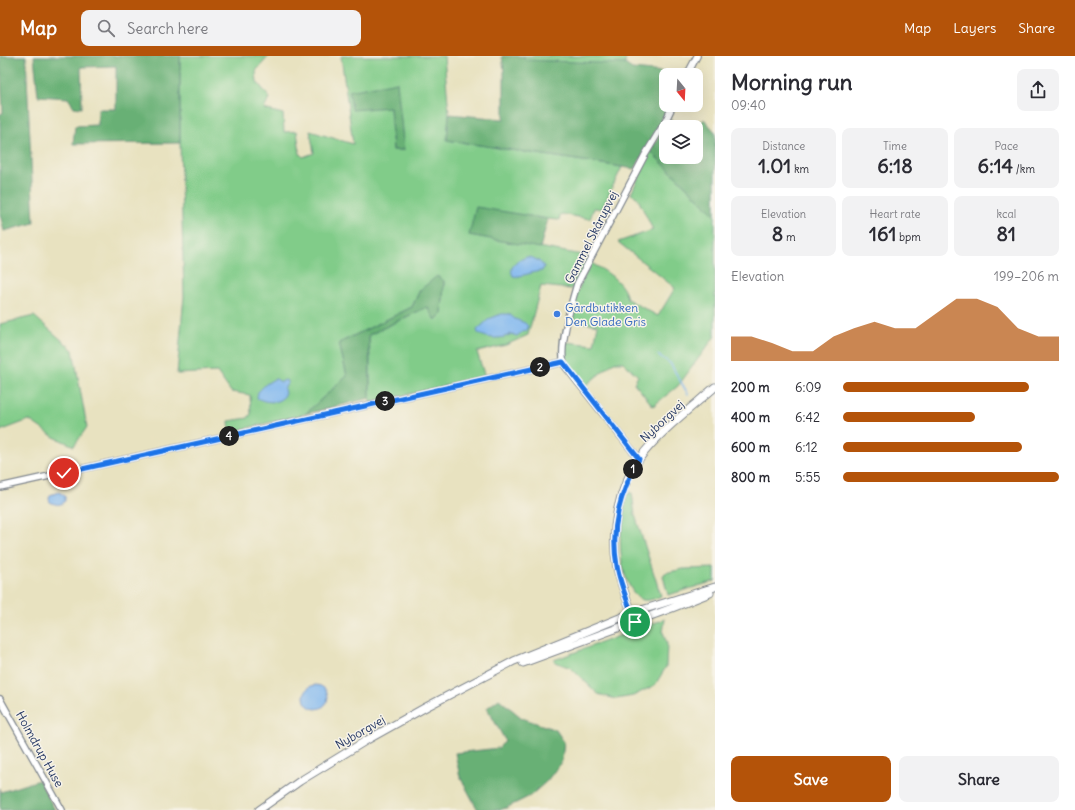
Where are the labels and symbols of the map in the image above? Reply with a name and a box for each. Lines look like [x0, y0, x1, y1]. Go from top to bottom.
north arrow [659, 68, 703, 112]
street label: Gammel Skårupvej [561, 188, 621, 286]
place label: Gårdbutikken Den Glade Gris [565, 300, 646, 329]
marker: Gårdbutikken Den Glade Gris [552, 309, 562, 319]
pin: 2 [530, 357, 550, 377]
pin: 3 [375, 391, 395, 411]
street label: Nyborgvej [637, 397, 687, 445]
pin: 4 [219, 426, 239, 446]
pin [47, 456, 81, 490]
pin: 1 [623, 459, 643, 479]
pin [618, 605, 652, 639]
street label: Holmdrup Huse [13, 708, 67, 790]
street label: Nyborgvej [333, 712, 387, 752]

